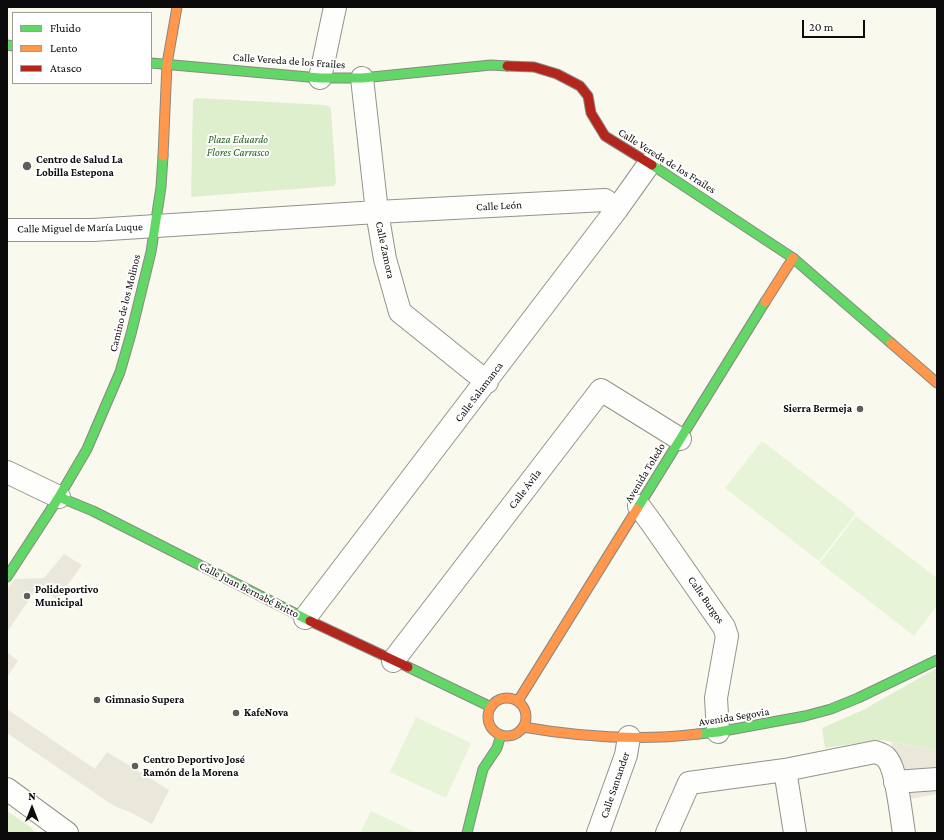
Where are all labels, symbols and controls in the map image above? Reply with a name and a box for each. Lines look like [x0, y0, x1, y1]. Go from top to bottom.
legend [12, 12, 152, 84]
scale bar [804, 12, 867, 38]
text: 20 m [809, 20, 833, 34]
text: Fluido [50, 21, 81, 35]
text: Lento [50, 41, 78, 55]
street label: Calle Vereda de los Frailes [232, 50, 346, 72]
text: Atasco [50, 61, 82, 75]
street label: Calle Vereda de los Frailes [616, 126, 718, 196]
park label: Plaza Eduardo Flores Carrasco [207, 133, 269, 159]
place label: Centro de Salud La Lobilla Estepona [36, 153, 123, 179]
marker: Centro de Salud La Lobilla Estepona [21, 160, 33, 172]
street label: Calle León [476, 198, 522, 214]
street label: Calle Miguel de María Luque [17, 220, 143, 236]
street label: Calle Zamora [373, 220, 397, 280]
street label: Camino de los Molinos [106, 253, 144, 353]
street label: Calle Salamanca [452, 359, 506, 425]
place label: Sierra Bermeja [783, 402, 852, 416]
marker: Sierra Bermeja [855, 404, 865, 414]
street label: Avenida Toledo [622, 441, 668, 505]
street label: Calle Ávila [506, 467, 544, 511]
street label: Calle Juan Bernabé Britto [197, 559, 301, 621]
street label: Calle Burgos [685, 574, 727, 626]
place label: Polideportivo Municipal [35, 583, 98, 609]
marker: Polideportivo Municipal [22, 591, 32, 601]
place label: Gimnasio Supera [105, 693, 184, 707]
marker: Gimnasio Supera [92, 695, 102, 705]
street label: Avenida Segovia [698, 705, 770, 729]
place label: KafeNova [244, 706, 288, 720]
marker: KafeNova [231, 708, 241, 718]
street label: Calle Santander [597, 750, 633, 820]
place label: Centro Deportivo José Ramón de la Morena [143, 753, 245, 779]
marker: Centro Deportivo José Ramón de la Morena [130, 761, 140, 771]
north arrow [12, 788, 52, 828]
text: N [28, 790, 36, 802]

